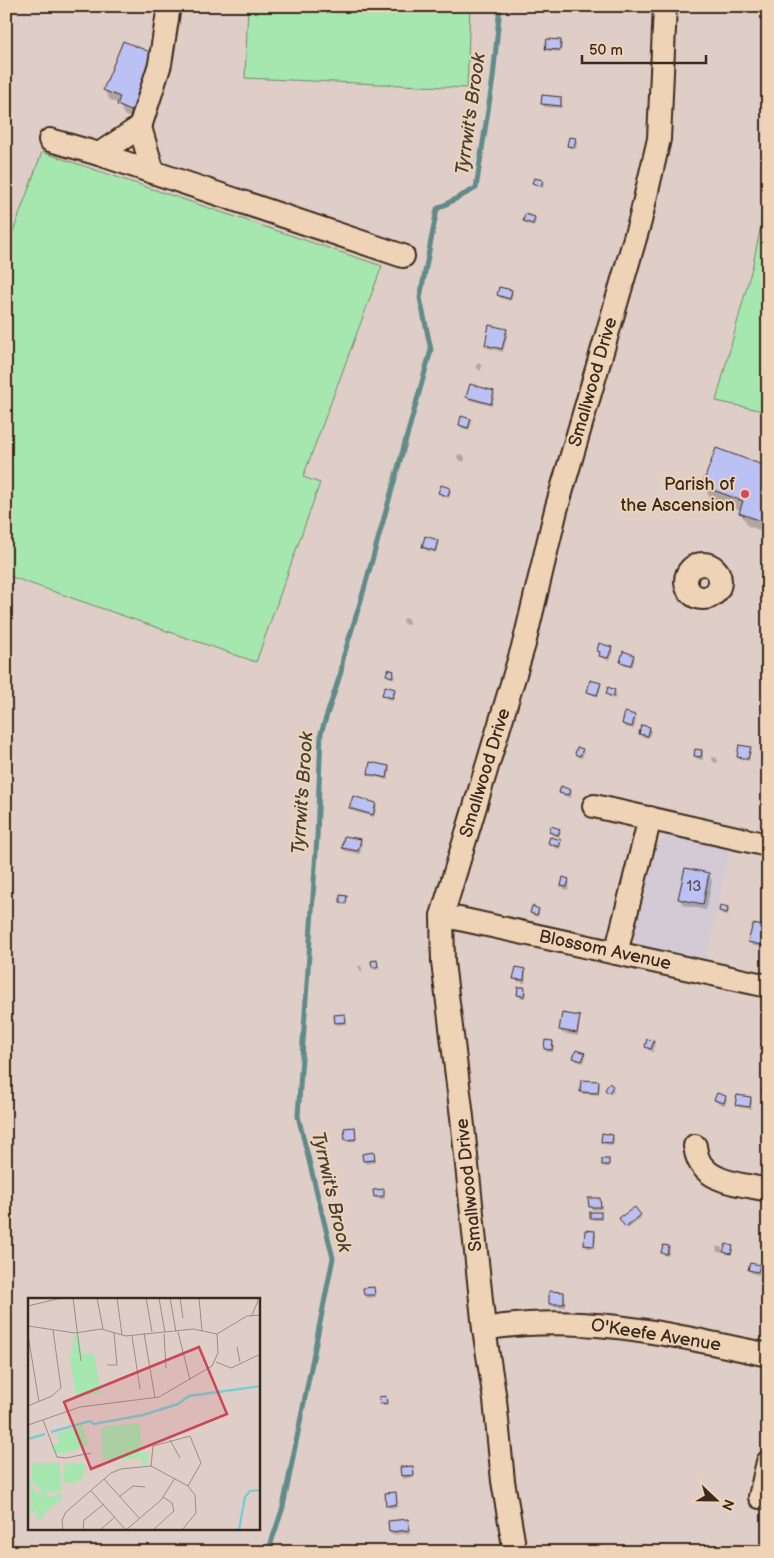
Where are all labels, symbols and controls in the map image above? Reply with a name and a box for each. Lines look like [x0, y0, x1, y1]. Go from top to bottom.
scale bar [582, 32, 705, 64]
text: 50 m [589, 41, 623, 60]
water label: Tyrrwit's Brook [451, 51, 491, 176]
street label: Smallwood Drive [564, 314, 622, 449]
place label: Parish of the Ascension [621, 474, 735, 516]
marker: Parish of the Ascension [739, 488, 751, 500]
street label: Smallwood Drive [455, 706, 515, 840]
water label: Tyrrwit's Brook [287, 730, 319, 855]
house number: 13 [686, 877, 702, 896]
street label: Blossom Avenue [537, 926, 673, 974]
street label: Smallwood Drive [452, 1117, 486, 1253]
water label: Tyrrwit's Brook [306, 1130, 356, 1255]
inset map [28, 1298, 260, 1530]
street label: O'Keefe Avenue [590, 1314, 723, 1356]
north arrow [692, 1476, 742, 1526]
text: N [718, 1497, 737, 1513]

